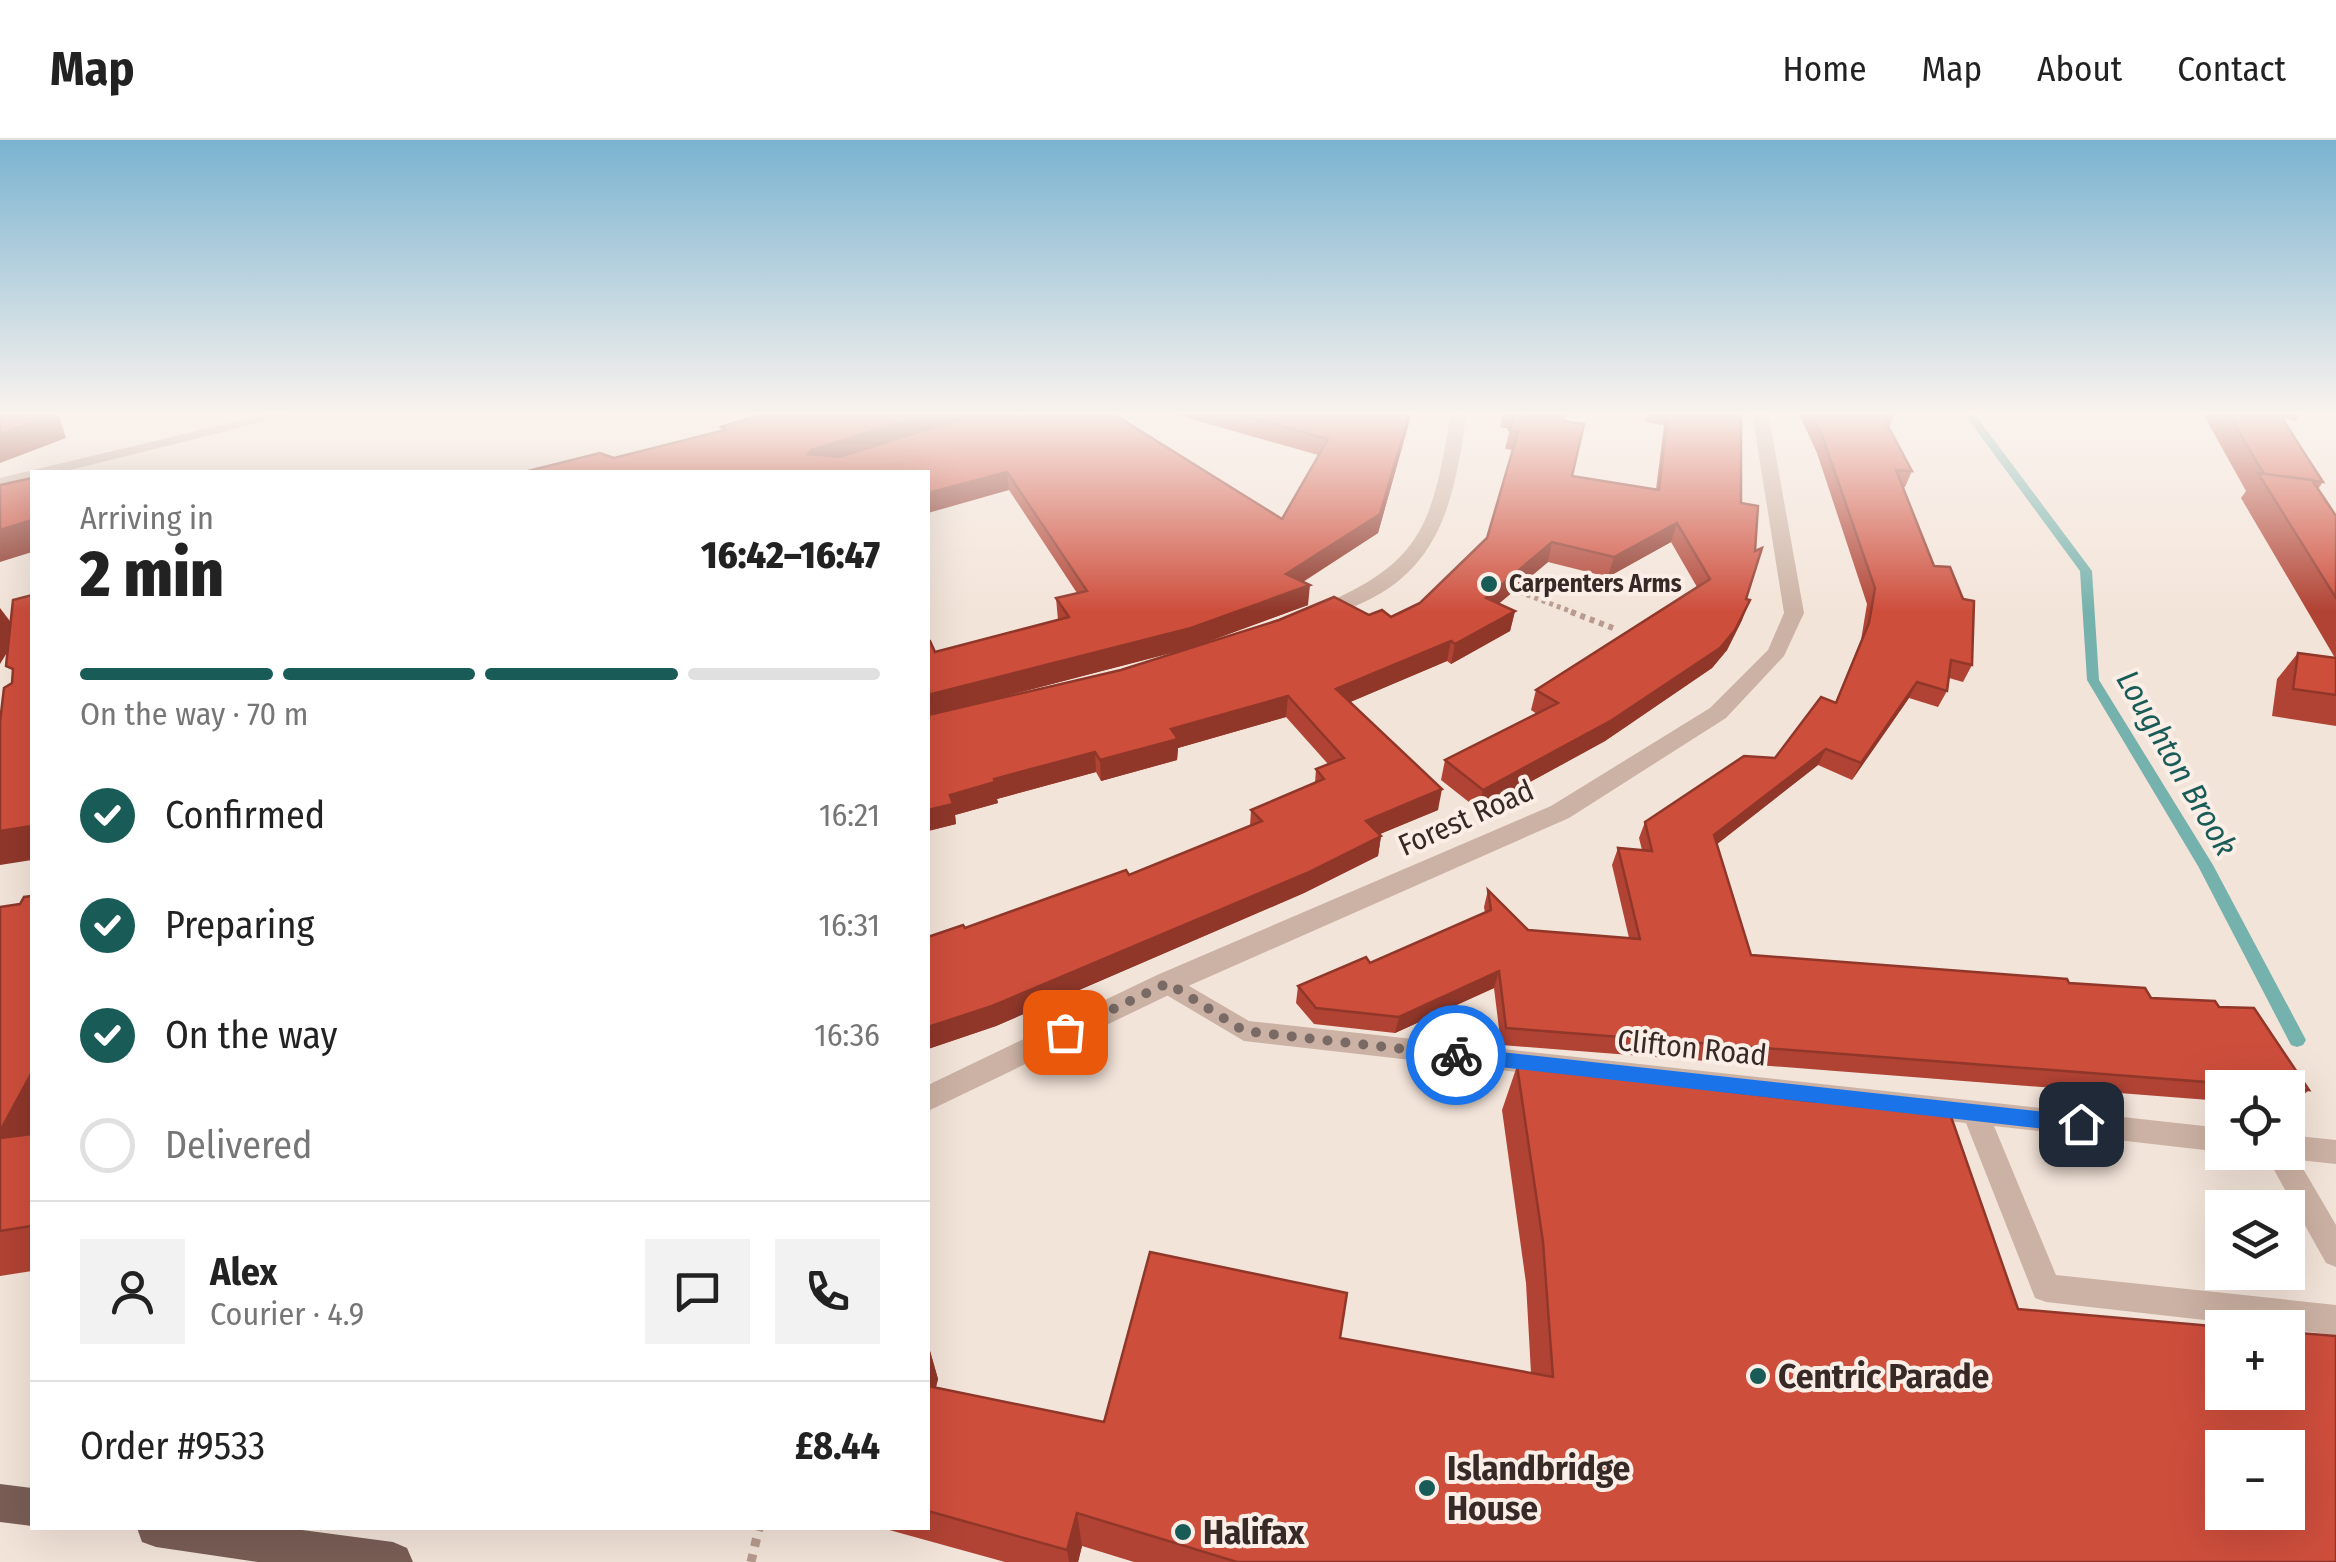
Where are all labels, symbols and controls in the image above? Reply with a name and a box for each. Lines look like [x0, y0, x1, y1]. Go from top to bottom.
text: Map [50, 40, 134, 98]
text: Home [1783, 48, 1866, 90]
text: Map [1921, 48, 1982, 90]
text: About [2037, 48, 2122, 90]
text: Contact [2177, 48, 2286, 90]
text: Arriving in [80, 499, 214, 537]
text: 16:42–16:47 [701, 532, 880, 578]
text: 2 min [80, 535, 224, 613]
place label: Carpenters Arms [1509, 569, 1682, 599]
marker: Carpenters Arms [1478, 573, 1500, 595]
water label: Loughton Brook [2109, 663, 2246, 863]
text: On the way · 70 m [80, 695, 308, 733]
street label: Forest Road [1393, 772, 1539, 864]
icon: check [80, 788, 135, 843]
text: Confirmed [165, 792, 325, 838]
text: 16:21 [819, 796, 880, 834]
icon: check [80, 898, 135, 953]
text: Preparing [165, 902, 314, 948]
text: 16:31 [818, 906, 880, 944]
pin [1023, 990, 1108, 1075]
icon: bag [1038, 1005, 1093, 1060]
courier [1406, 1005, 1506, 1105]
icon: check [80, 1008, 135, 1063]
text: On the way [165, 1012, 337, 1058]
text: 16:36 [814, 1016, 880, 1054]
street label: Clifton Road [1616, 1022, 1768, 1074]
icon: bike [1429, 1028, 1484, 1083]
map controls [2205, 1070, 2305, 1530]
button: locate [2205, 1070, 2305, 1170]
pin [2039, 1082, 2124, 1167]
icon: home [2054, 1097, 2109, 1152]
text: Delivered [165, 1122, 312, 1168]
button: layers [2205, 1190, 2305, 1290]
button: person [80, 1239, 185, 1344]
button: chat [645, 1239, 750, 1344]
button: phone [775, 1239, 880, 1344]
text: Alex [210, 1249, 277, 1295]
text: Courier · 4.9 [210, 1295, 364, 1333]
button: + [2205, 1310, 2305, 1410]
place label: Centric Parade [1778, 1355, 1989, 1397]
marker: Centric Parade [1747, 1365, 1769, 1387]
text: Order #9533 [80, 1423, 265, 1469]
text: £8.44 [795, 1423, 880, 1469]
button: − [2205, 1430, 2305, 1530]
place label: Islandbridge House [1447, 1447, 1630, 1529]
marker: Islandbridge House [1416, 1477, 1438, 1499]
place label: Halifax [1203, 1511, 1305, 1553]
marker: Halifax [1172, 1521, 1194, 1543]

